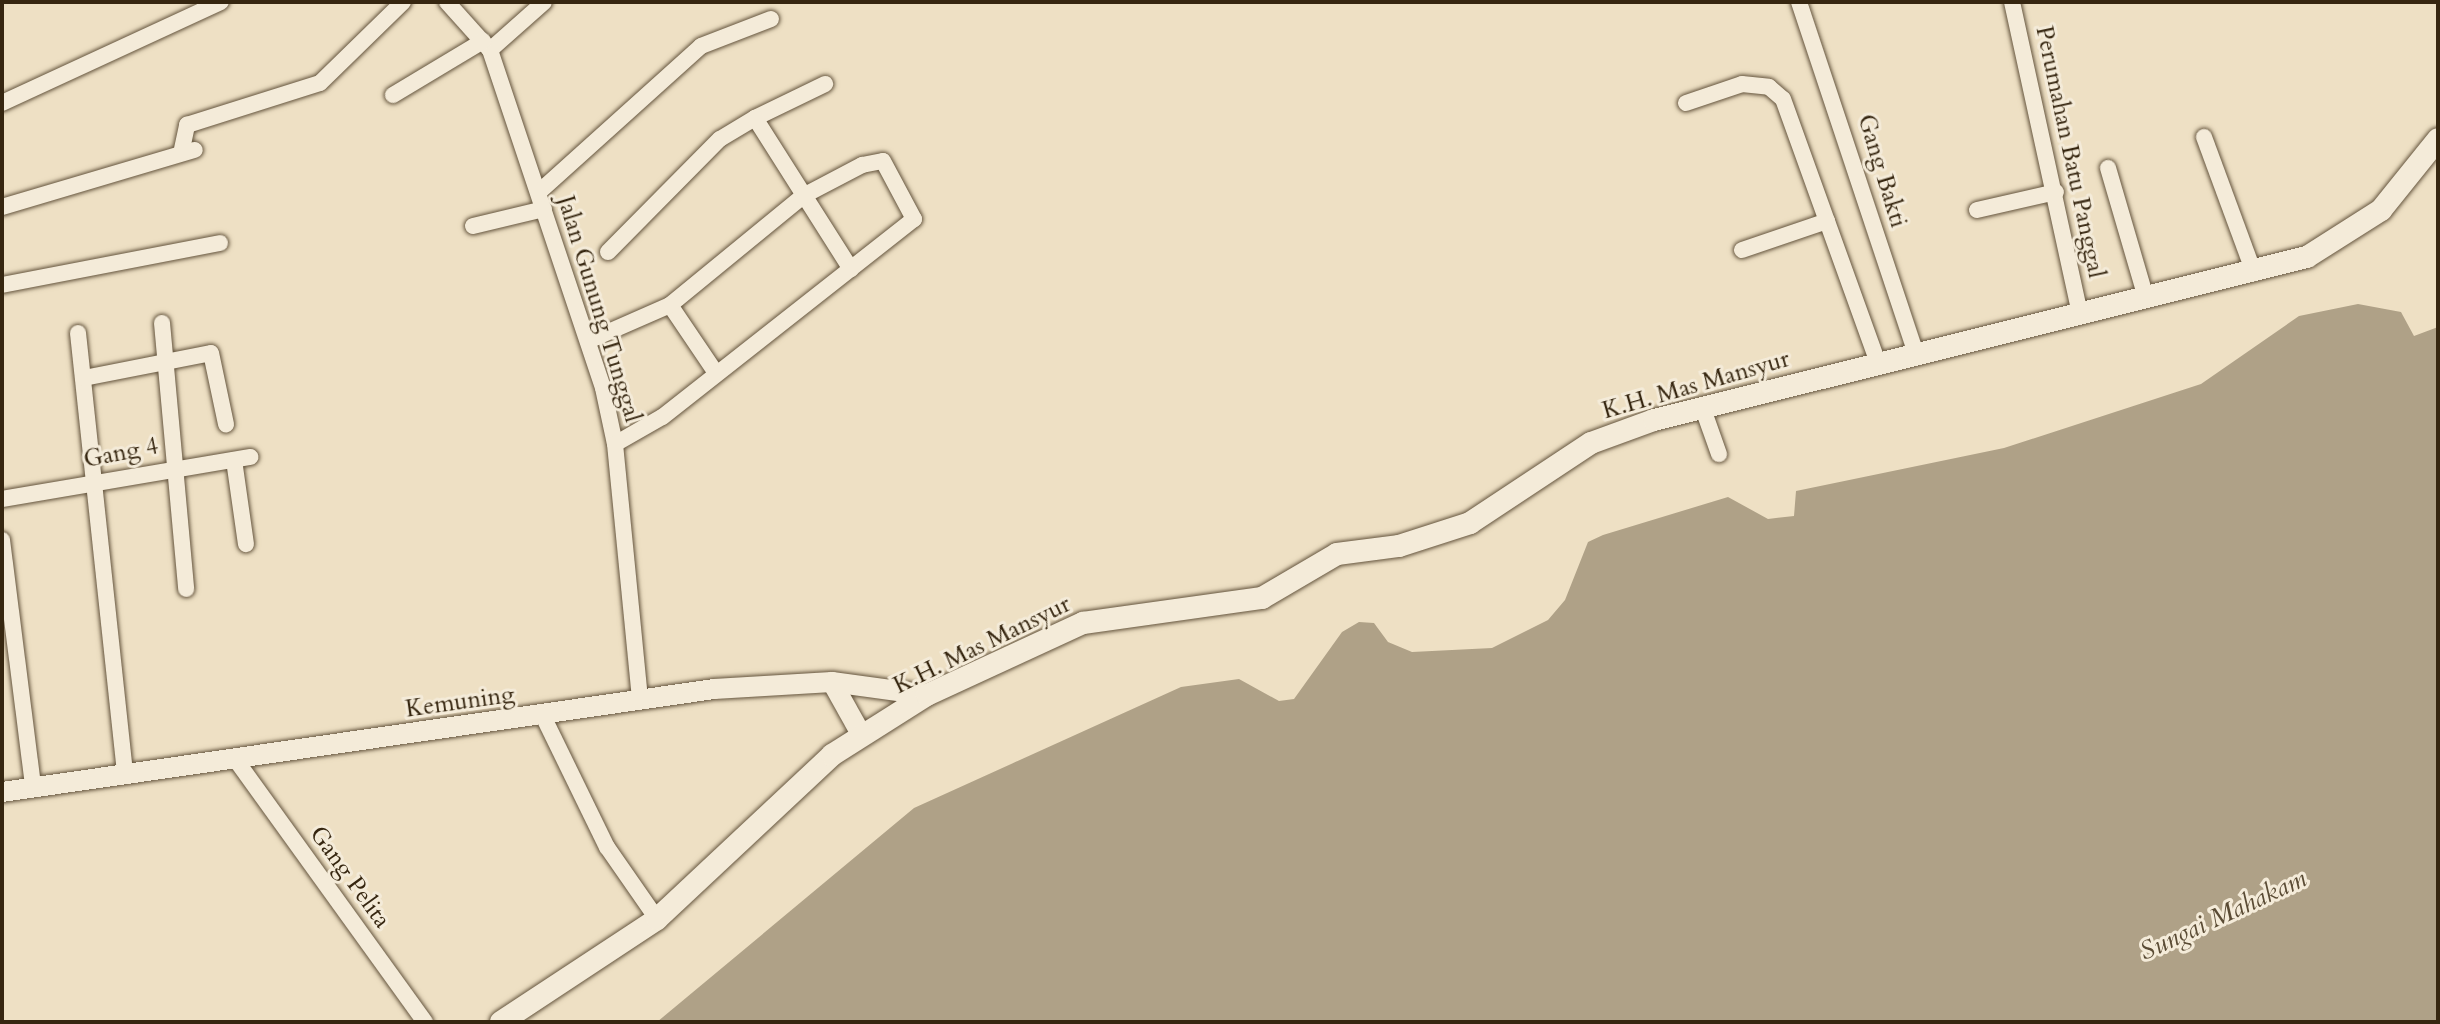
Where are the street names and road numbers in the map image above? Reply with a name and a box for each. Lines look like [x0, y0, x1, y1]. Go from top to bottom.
street label: Perumahan Batu Panggal [2029, 23, 2111, 281]
street label: Gang Bakti [1851, 111, 1913, 231]
street label: Jalan Gunung Tunggal [551, 192, 647, 426]
street label: K.H. Mas Mansyur [1599, 345, 1793, 425]
street label: Gang 4 [81, 432, 161, 474]
street label: K.H. Mas Mansyur [889, 590, 1075, 700]
street label: Kemuning [404, 680, 516, 724]
street label: Gang Pelita [303, 820, 397, 934]

